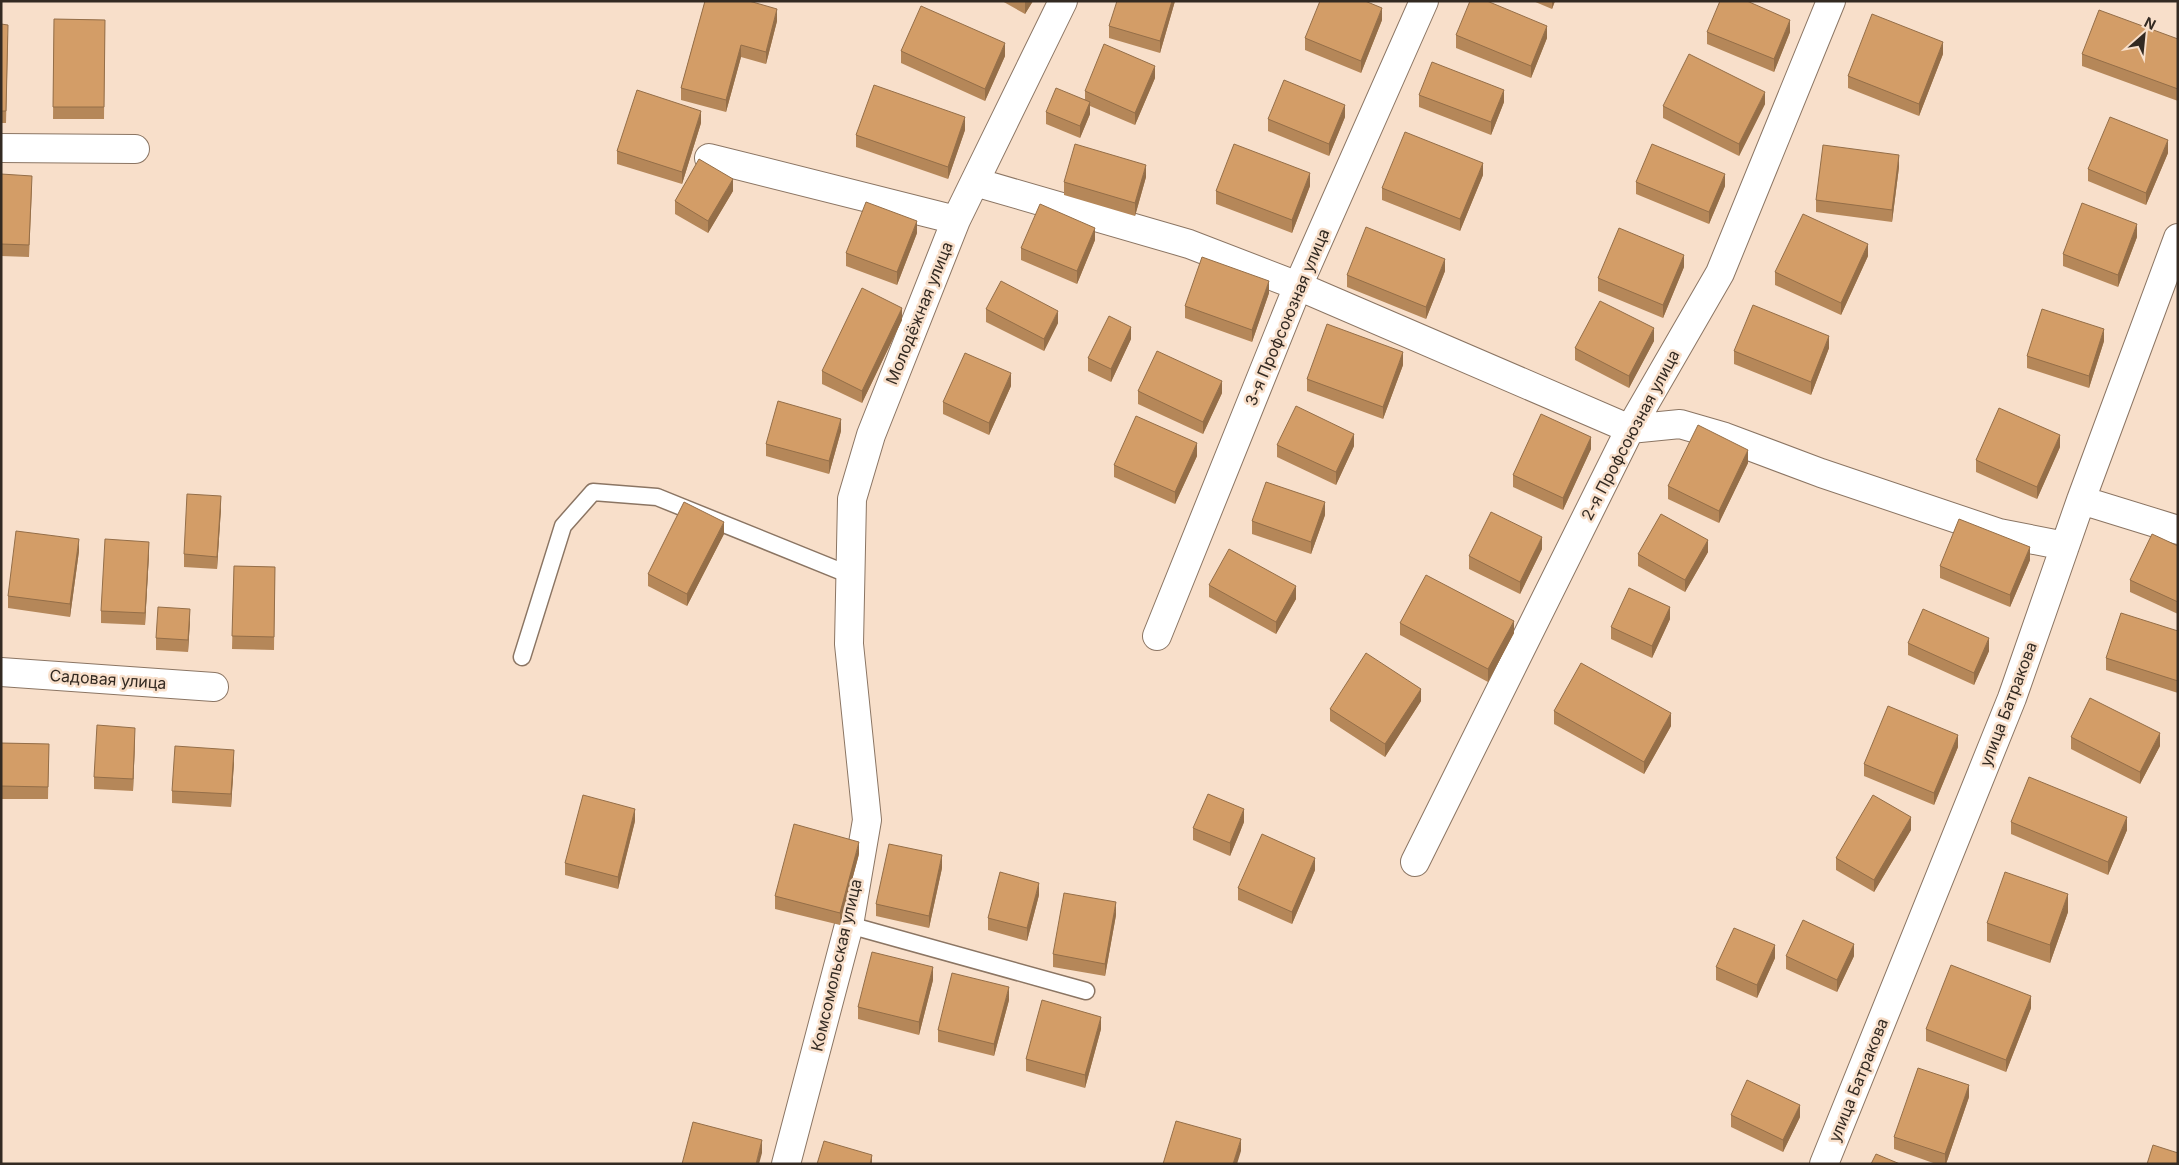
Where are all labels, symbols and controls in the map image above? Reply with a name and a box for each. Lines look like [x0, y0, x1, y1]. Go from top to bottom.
north arrow [2119, 10, 2169, 60]
text: N [2142, 13, 2159, 33]
street label: 3-я Профсоюзная улица [1241, 225, 1333, 409]
street label: Молодёжная улица [881, 239, 957, 387]
street label: 2-я Профсоюзная улица [1577, 346, 1683, 524]
street label: улица Батракова [1975, 639, 2041, 769]
street label: Садовая улица [49, 665, 167, 693]
street label: Комсомольская улица [806, 877, 866, 1053]
street label: улица Батракова [1824, 1015, 1892, 1145]

